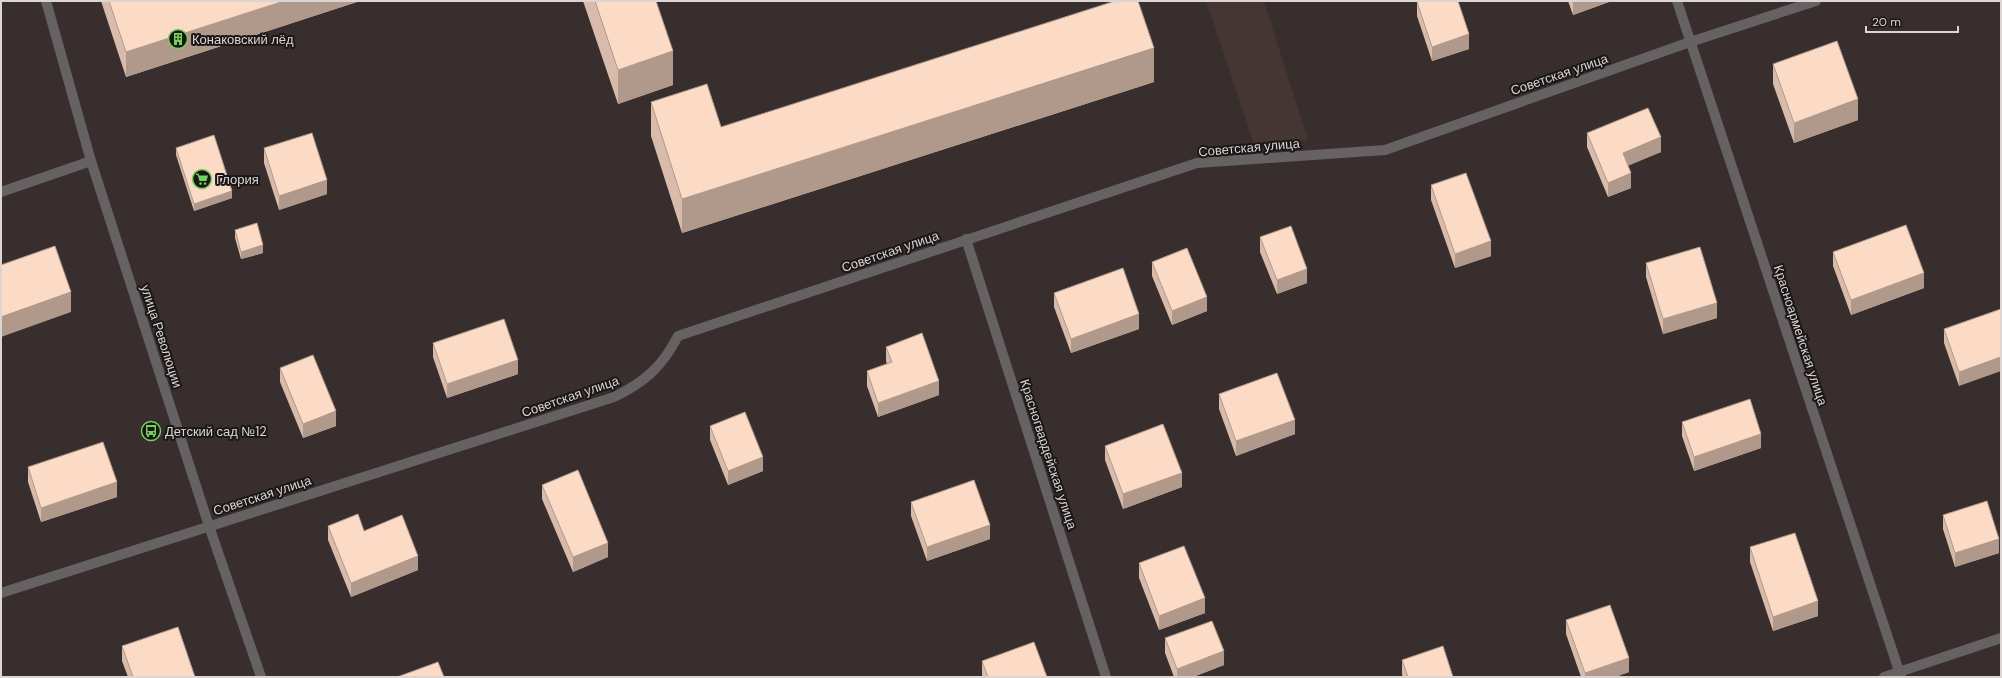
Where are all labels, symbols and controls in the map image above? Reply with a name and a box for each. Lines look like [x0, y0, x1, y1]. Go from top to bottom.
scale bar [1866, 8, 1958, 34]
text: 20 m [1872, 14, 1901, 30]
building icon: Конаковский лёд [167, 28, 189, 50]
place label: Конаковский лёд [192, 31, 294, 48]
street label: Советская улица [1508, 50, 1611, 99]
street label: Советская улица [1198, 135, 1301, 160]
supermarket icon: Глория [191, 168, 213, 190]
place label: Глория [216, 171, 259, 188]
street label: Советская улица [839, 227, 942, 276]
street label: Красноармейская улица [1770, 263, 1832, 408]
street label: улица Революции [137, 282, 186, 390]
street label: Советская улица [519, 372, 622, 421]
street label: Красногвардейская улица [1016, 377, 1081, 532]
bus stop icon: Детский сад №12 [140, 420, 162, 442]
place label: Детский сад №12 [165, 423, 267, 440]
street label: Советская улица [211, 471, 314, 519]

